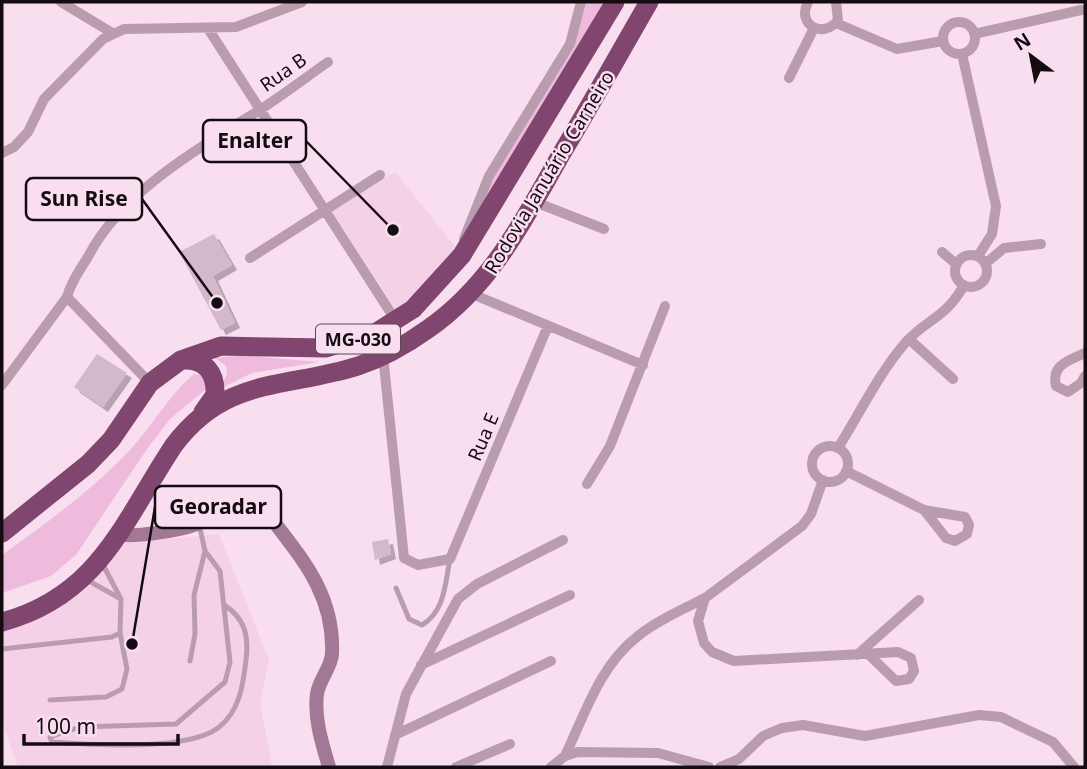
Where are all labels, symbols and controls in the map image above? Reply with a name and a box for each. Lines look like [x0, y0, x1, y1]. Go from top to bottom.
north arrow [996, 21, 1066, 91]
text: N [1009, 26, 1035, 57]
street label: Rua B [254, 47, 312, 97]
street label: Rodovia Januário Carneiro [478, 66, 620, 278]
callout: Enalter [203, 120, 306, 162]
text: Enalter [217, 126, 293, 154]
callout: Sun Rise [26, 178, 142, 220]
text: Sun Rise [40, 184, 128, 212]
road number: MG-030 [316, 324, 400, 354]
street label: Rua E [461, 409, 505, 465]
callout: Georadar [155, 486, 281, 528]
text: Georadar [169, 492, 267, 520]
scale bar [24, 702, 178, 746]
text: 100 m [35, 712, 96, 740]

